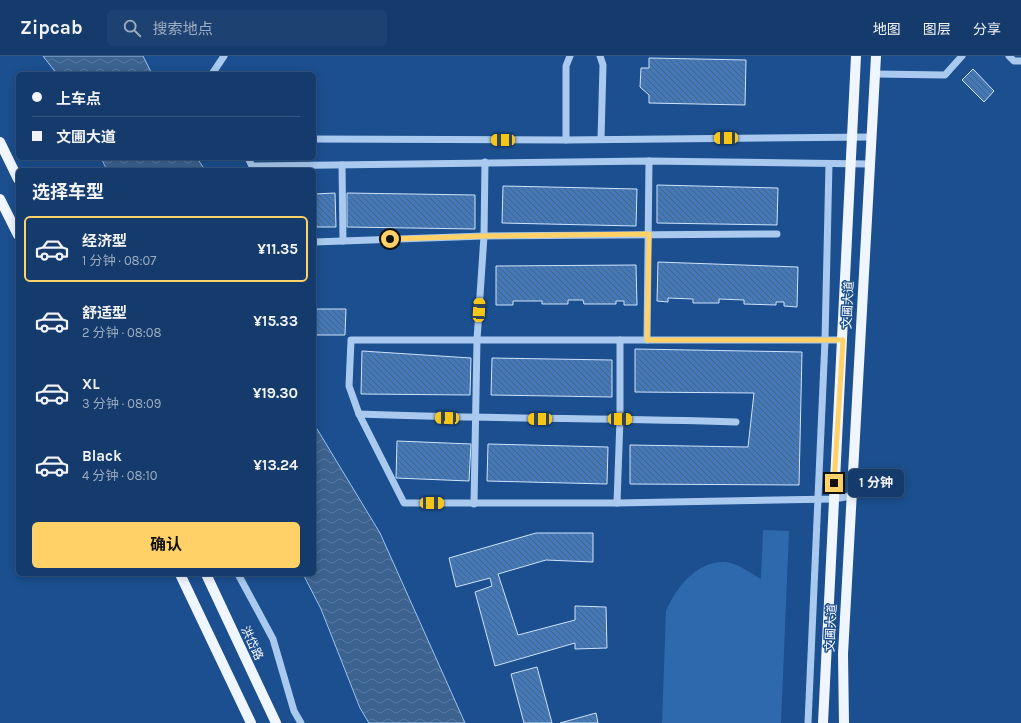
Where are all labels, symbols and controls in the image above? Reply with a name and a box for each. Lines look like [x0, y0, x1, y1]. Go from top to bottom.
search box [107, 10, 387, 46]
text: Zipcab [20, 17, 83, 39]
icon: search [121, 17, 143, 39]
text: 搜索地点 [153, 20, 213, 38]
text: 地图 [873, 21, 901, 38]
text: 图层 [923, 21, 951, 38]
text: 分享 [973, 21, 1001, 38]
text: 上车点 [56, 90, 101, 108]
text: 文圃大道 [56, 128, 116, 146]
car [714, 132, 738, 144]
car [491, 134, 515, 146]
text: 选择车型 [32, 181, 104, 203]
route start [381, 230, 399, 248]
icon: car [34, 231, 70, 267]
text: 经济型 [82, 232, 127, 250]
text: ¥11.35 [257, 240, 298, 258]
text: 1 分钟 · 08:07 [82, 253, 156, 268]
street label: 文圃大道 [840, 281, 856, 329]
car [472, 298, 486, 322]
icon: car [34, 303, 70, 339]
text: 舒适型 [82, 304, 127, 322]
text: ¥15.33 [253, 312, 298, 330]
text: 2 分钟 · 08:08 [82, 325, 162, 340]
icon: car [34, 375, 70, 411]
text: XL [82, 375, 100, 393]
text: ¥19.30 [253, 384, 298, 402]
text: 3 分钟 · 08:09 [82, 396, 161, 411]
car [435, 412, 459, 424]
car [528, 413, 552, 425]
car [608, 413, 632, 425]
icon: car [34, 447, 70, 483]
text: Black [82, 447, 122, 465]
text: ¥13.24 [253, 456, 298, 474]
text: 4 分钟 · 08:10 [82, 468, 158, 483]
callout: 1 分钟 [848, 469, 904, 497]
route end [825, 474, 843, 492]
text: 1 分钟 [859, 475, 893, 490]
car [420, 497, 444, 509]
button: 确认 [32, 522, 300, 568]
street label: 文圃大道 [823, 604, 839, 652]
street label: 洪岱路 [238, 624, 266, 662]

